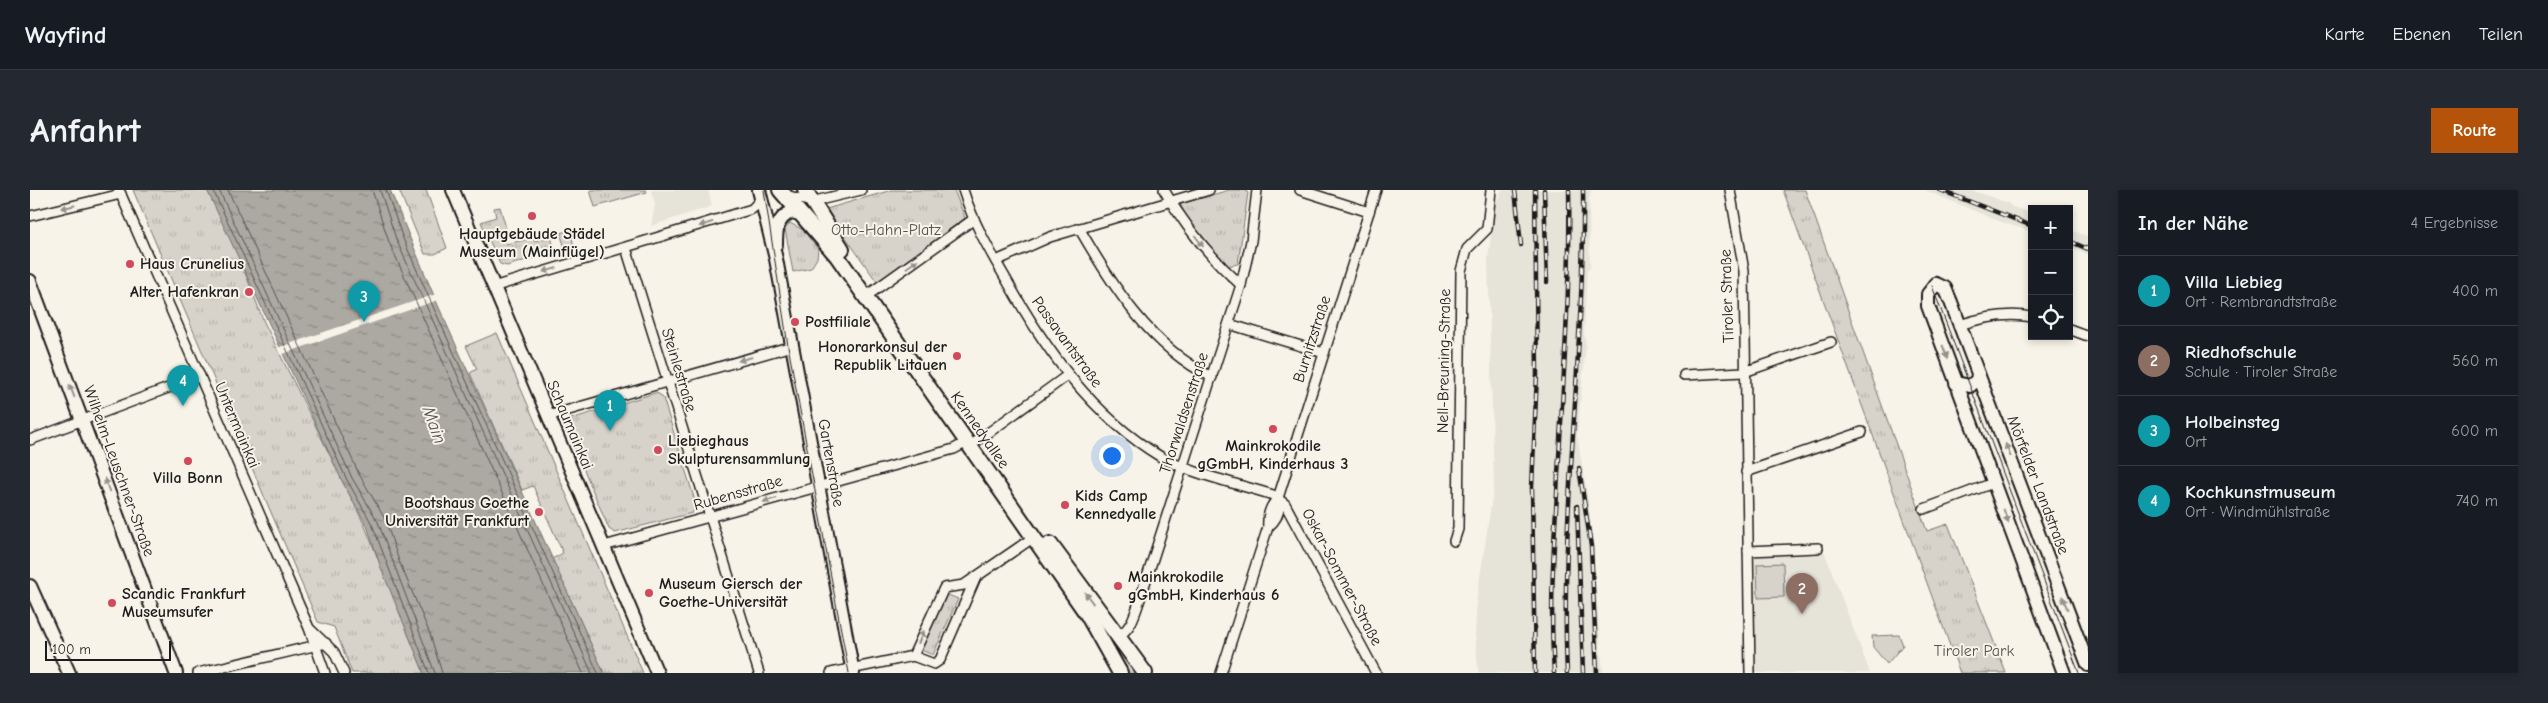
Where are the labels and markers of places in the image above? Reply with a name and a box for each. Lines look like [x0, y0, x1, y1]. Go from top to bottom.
marker: Hauptgebäude Städel Museum (Mainflügel) [526, 210, 538, 222]
place label: Hauptgebäude Städel Museum (Mainflügel) [459, 225, 605, 261]
place label: Haus Crunelius [140, 255, 244, 273]
marker: Haus Crunelius [124, 258, 136, 270]
pin: 3 [348, 281, 380, 322]
place label: Alter Hafenkran [130, 283, 239, 301]
marker: Alter Hafenkran [243, 286, 255, 298]
place label: Postfiliale [805, 313, 871, 331]
marker: Postfiliale [789, 316, 801, 328]
place label: Honorarkonsul der Republik Litauen [818, 338, 948, 374]
marker: Honorarkonsul der Republik Litauen [951, 350, 963, 362]
pin: 4 [167, 365, 199, 406]
pin: 1 [594, 390, 626, 431]
marker: Mainkrokodile gGmbH, Kinderhaus 3 [1267, 423, 1279, 435]
place label: Liebieghaus Skulpturensammlung [668, 432, 811, 468]
place label: Mainkrokodile gGmbH, Kinderhaus 3 [1198, 437, 1349, 473]
marker: Liebieghaus Skulpturensammlung [652, 444, 664, 456]
marker: Villa Bonn [182, 455, 194, 467]
place label: Villa Bonn [153, 469, 223, 487]
place label: Kids Camp Kennedyalle [1075, 487, 1156, 523]
place label: Bootshaus Goethe Universität Frankfurt [385, 494, 530, 530]
marker: Kids Camp Kennedyalle [1059, 499, 1071, 511]
marker: Bootshaus Goethe Universität Frankfurt [533, 506, 545, 518]
place label: Mainkrokodile gGmbH, Kinderhaus 6 [1128, 568, 1279, 604]
pin: 2 [1786, 573, 1818, 614]
place label: Museum Giersch der Goethe-Universität [659, 575, 803, 611]
marker: Mainkrokodile gGmbH, Kinderhaus 6 [1112, 580, 1124, 592]
place label: Scandic Frankfurt Museumsufer [122, 585, 246, 621]
marker: Museum Giersch der Goethe-Universität [643, 587, 655, 599]
marker: Scandic Frankfurt Museumsufer [106, 597, 118, 609]

